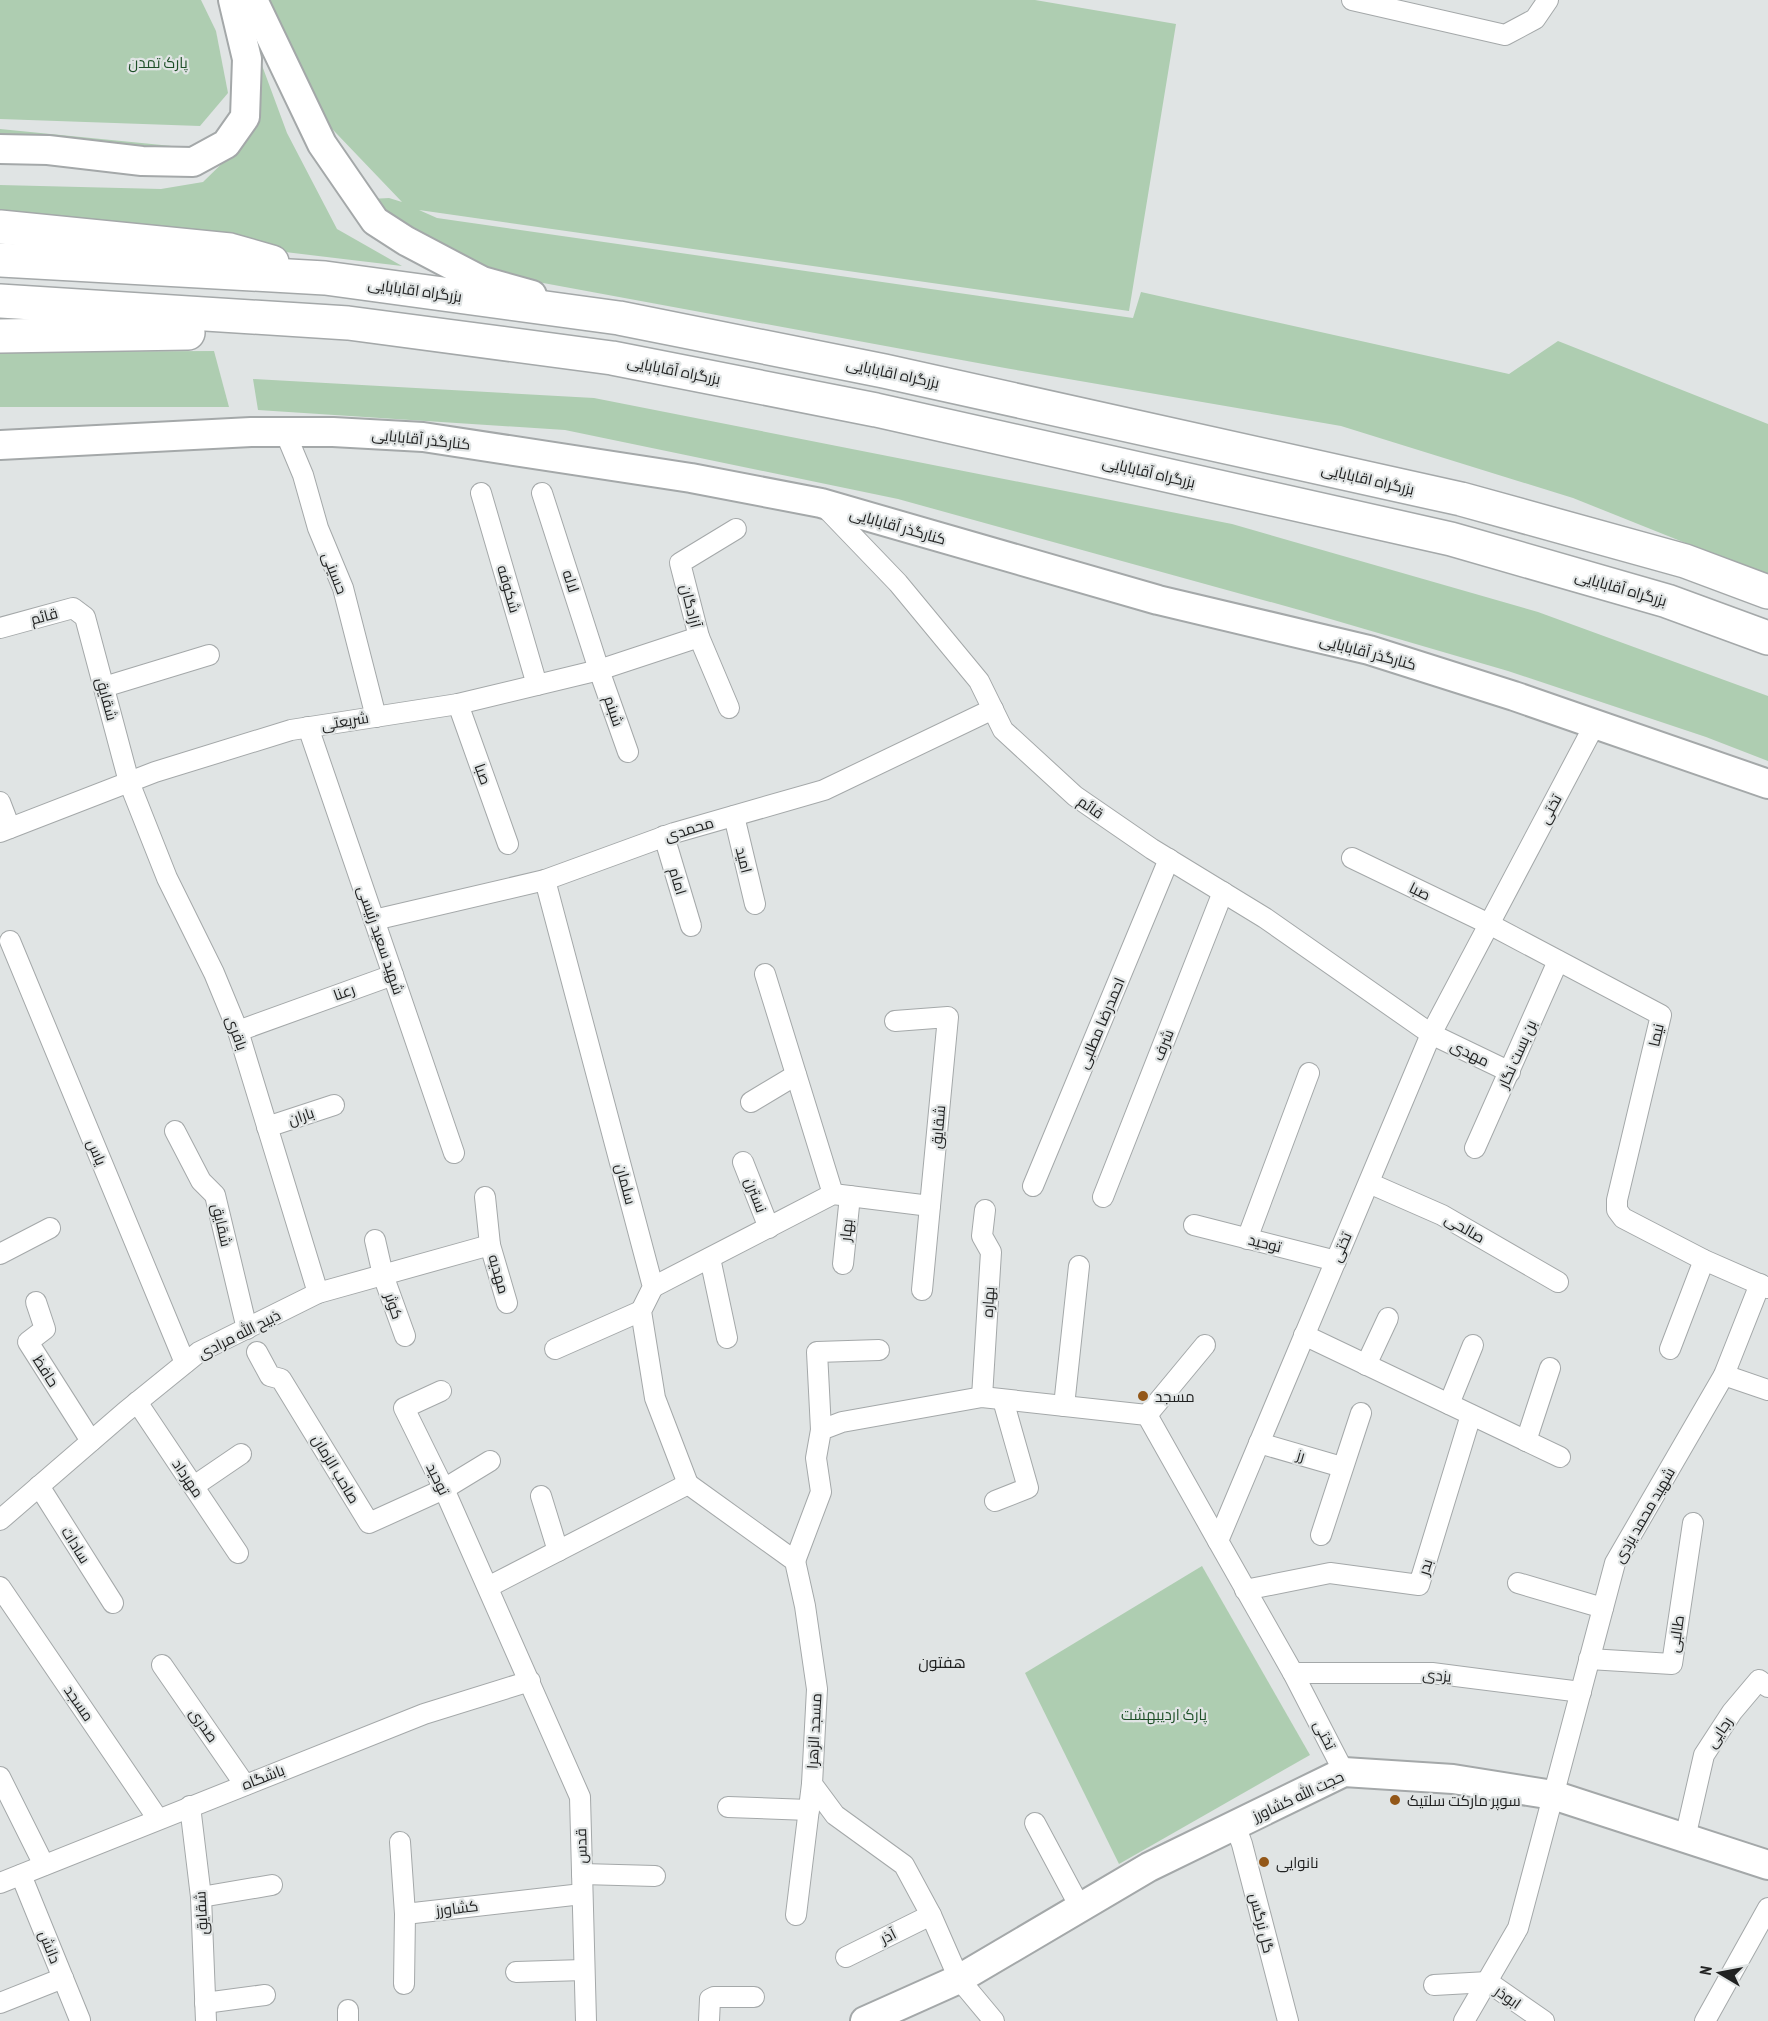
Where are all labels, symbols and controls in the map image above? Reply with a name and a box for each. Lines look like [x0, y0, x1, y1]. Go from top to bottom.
park label: پارک تمدن [128, 53, 188, 73]
street label: بزرگراه اقابابایی [367, 274, 463, 307]
street label: بزرگراه آقابابایی [625, 352, 722, 389]
street label: بزرگراه اقابابایی [844, 354, 941, 393]
street label: کنارگذر آقابابایی [371, 424, 471, 455]
street label: بزرگراه آقابابایی [1100, 452, 1197, 493]
street label: بزرگراه اقابابایی [1319, 459, 1416, 500]
street label: کنارگذر آقابابایی [847, 503, 948, 550]
street label: حسینی [317, 549, 352, 597]
street label: شکوفه [493, 563, 525, 615]
street label: بزرگراه آقابابایی [1573, 566, 1669, 611]
street label: لاله [558, 567, 584, 595]
street label: آزادگان [676, 582, 706, 630]
street label: قائم [28, 603, 60, 630]
street label: کنارگذر آقابابایی [1317, 630, 1418, 675]
street label: شقایق [91, 675, 122, 723]
street label: شبنم [599, 693, 628, 729]
street label: شریعتی [320, 708, 370, 735]
street label: صبا [470, 761, 496, 787]
street label: قائم [1074, 791, 1108, 823]
street label: تختی [1534, 791, 1566, 827]
street label: محمدی [662, 813, 716, 846]
street label: امید [732, 845, 756, 875]
street label: امام [664, 865, 691, 897]
street label: صبا [1406, 878, 1434, 904]
street label: شهید سعید رئیسی [353, 883, 409, 997]
street label: احمدرضا مطلبی [1073, 974, 1130, 1072]
street label: رعنا [331, 979, 357, 1005]
street label: باقری [221, 1013, 252, 1053]
street label: بن بست نگار [1493, 1017, 1541, 1093]
street label: نیما [1644, 1022, 1668, 1048]
street label: شرف [1148, 1027, 1178, 1063]
street label: مهدی [1447, 1035, 1493, 1071]
street label: باران [285, 1103, 317, 1130]
street label: شقایق [927, 1104, 950, 1150]
street label: یاس [82, 1136, 111, 1168]
street label: سلمان [610, 1161, 641, 1207]
street label: نسترن [740, 1175, 771, 1215]
street label: شقایق [207, 1201, 236, 1249]
street label: صالحی [1441, 1209, 1488, 1248]
street label: بهار [835, 1218, 858, 1243]
street label: تختی [1326, 1229, 1357, 1265]
street label: توحید [1246, 1230, 1284, 1256]
street label: مهدیه [483, 1252, 514, 1296]
street label: بهاره [977, 1286, 1000, 1318]
street label: کوثر [380, 1289, 407, 1322]
street label: ذبیح الله مرادی [195, 1305, 284, 1365]
street label: حافظ [29, 1352, 63, 1390]
place label: مسجد [1155, 1387, 1195, 1406]
marker: مسجد [1136, 1389, 1150, 1403]
street label: صاحب الزمان [307, 1431, 364, 1507]
street label: رز [1294, 1445, 1307, 1465]
street label: مهرداد [167, 1455, 208, 1502]
street label: توحید [422, 1460, 454, 1498]
street label: شهید محمد یزدی [1609, 1464, 1680, 1567]
street label: سادات [57, 1523, 95, 1567]
street label: بدر [1413, 1557, 1436, 1578]
street label: طالبی [1664, 1614, 1689, 1654]
district label: هفتون [918, 1652, 966, 1673]
street label: یزدی [1422, 1664, 1452, 1687]
street label: مسجد [60, 1681, 98, 1725]
street label: مسجد الزهرا [803, 1693, 825, 1769]
street label: صدری [185, 1704, 223, 1746]
park label: پارک اردیبهشت [1121, 1705, 1207, 1725]
street label: رجایی [1702, 1713, 1737, 1752]
street label: تختی [1309, 1717, 1340, 1753]
street label: باشگاه [239, 1760, 287, 1794]
street label: حجت الله کشاورز [1248, 1767, 1347, 1826]
place label: سوپر مارکت سلتیک [1407, 1791, 1521, 1811]
marker: سوپر مارکت سلتیک [1388, 1793, 1402, 1807]
street label: قدس [571, 1828, 592, 1864]
place label: نانوایی [1276, 1853, 1318, 1873]
marker: نانوایی [1257, 1855, 1271, 1869]
street label: شقایق [190, 1891, 213, 1935]
street label: گل نرگس [1244, 1891, 1279, 1955]
street label: کشاورز [434, 1896, 479, 1920]
street label: آذر [876, 1924, 899, 1948]
street label: دانش [34, 1928, 65, 1967]
north arrow [1690, 1943, 1750, 2003]
text: N [1695, 1964, 1716, 1976]
street label: ابوذر [1490, 1981, 1525, 2013]

